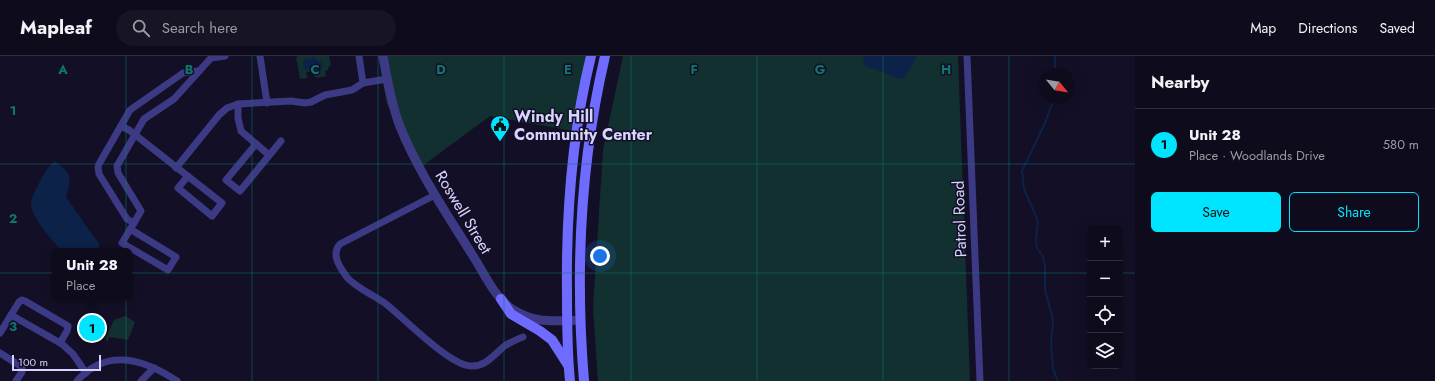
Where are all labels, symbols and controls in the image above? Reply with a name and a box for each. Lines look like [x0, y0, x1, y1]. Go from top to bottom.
search box [116, 10, 396, 46]
text: Mapleaf [20, 14, 92, 41]
icon: search [130, 17, 152, 39]
text: Search here [162, 17, 238, 39]
text: Map [1250, 18, 1276, 38]
text: Directions [1298, 18, 1358, 38]
text: Saved [1380, 18, 1415, 38]
text: A [57, 60, 68, 79]
text: B [185, 60, 194, 79]
text: C [310, 60, 320, 79]
text: D [436, 60, 446, 79]
text: E [564, 60, 572, 79]
text: F [690, 60, 698, 79]
text: G [815, 60, 826, 79]
text: H [941, 60, 951, 79]
north arrow [1039, 68, 1075, 104]
text: Nearby [1151, 70, 1209, 94]
text: 1 [10, 101, 16, 120]
place label: Windy Hill Community Center [514, 105, 653, 146]
public building icon: Windy Hill Community Center [489, 114, 511, 142]
text: Unit 28 [1189, 124, 1241, 146]
text: 1 [1161, 135, 1167, 154]
text: 580 m [1383, 135, 1419, 154]
text: Place · Woodlands Drive [1189, 146, 1325, 165]
street label: Roswell Street [430, 166, 498, 258]
street label: Patrol Road [947, 180, 972, 258]
button: Save [1151, 192, 1281, 232]
button: Share [1289, 192, 1419, 232]
text: 2 [9, 209, 17, 228]
map controls [1087, 225, 1123, 369]
button: + [1087, 225, 1123, 261]
your location [590, 246, 610, 266]
popup [52, 248, 132, 300]
text: Unit 28 [66, 254, 118, 276]
button: − [1087, 261, 1123, 297]
text: Place [66, 276, 95, 295]
button: locate [1087, 297, 1123, 333]
pin: 1 [79, 313, 105, 343]
text: 3 [9, 317, 17, 336]
button: layers [1087, 333, 1123, 369]
scale bar [12, 353, 101, 372]
text: 100 m [18, 354, 48, 370]

